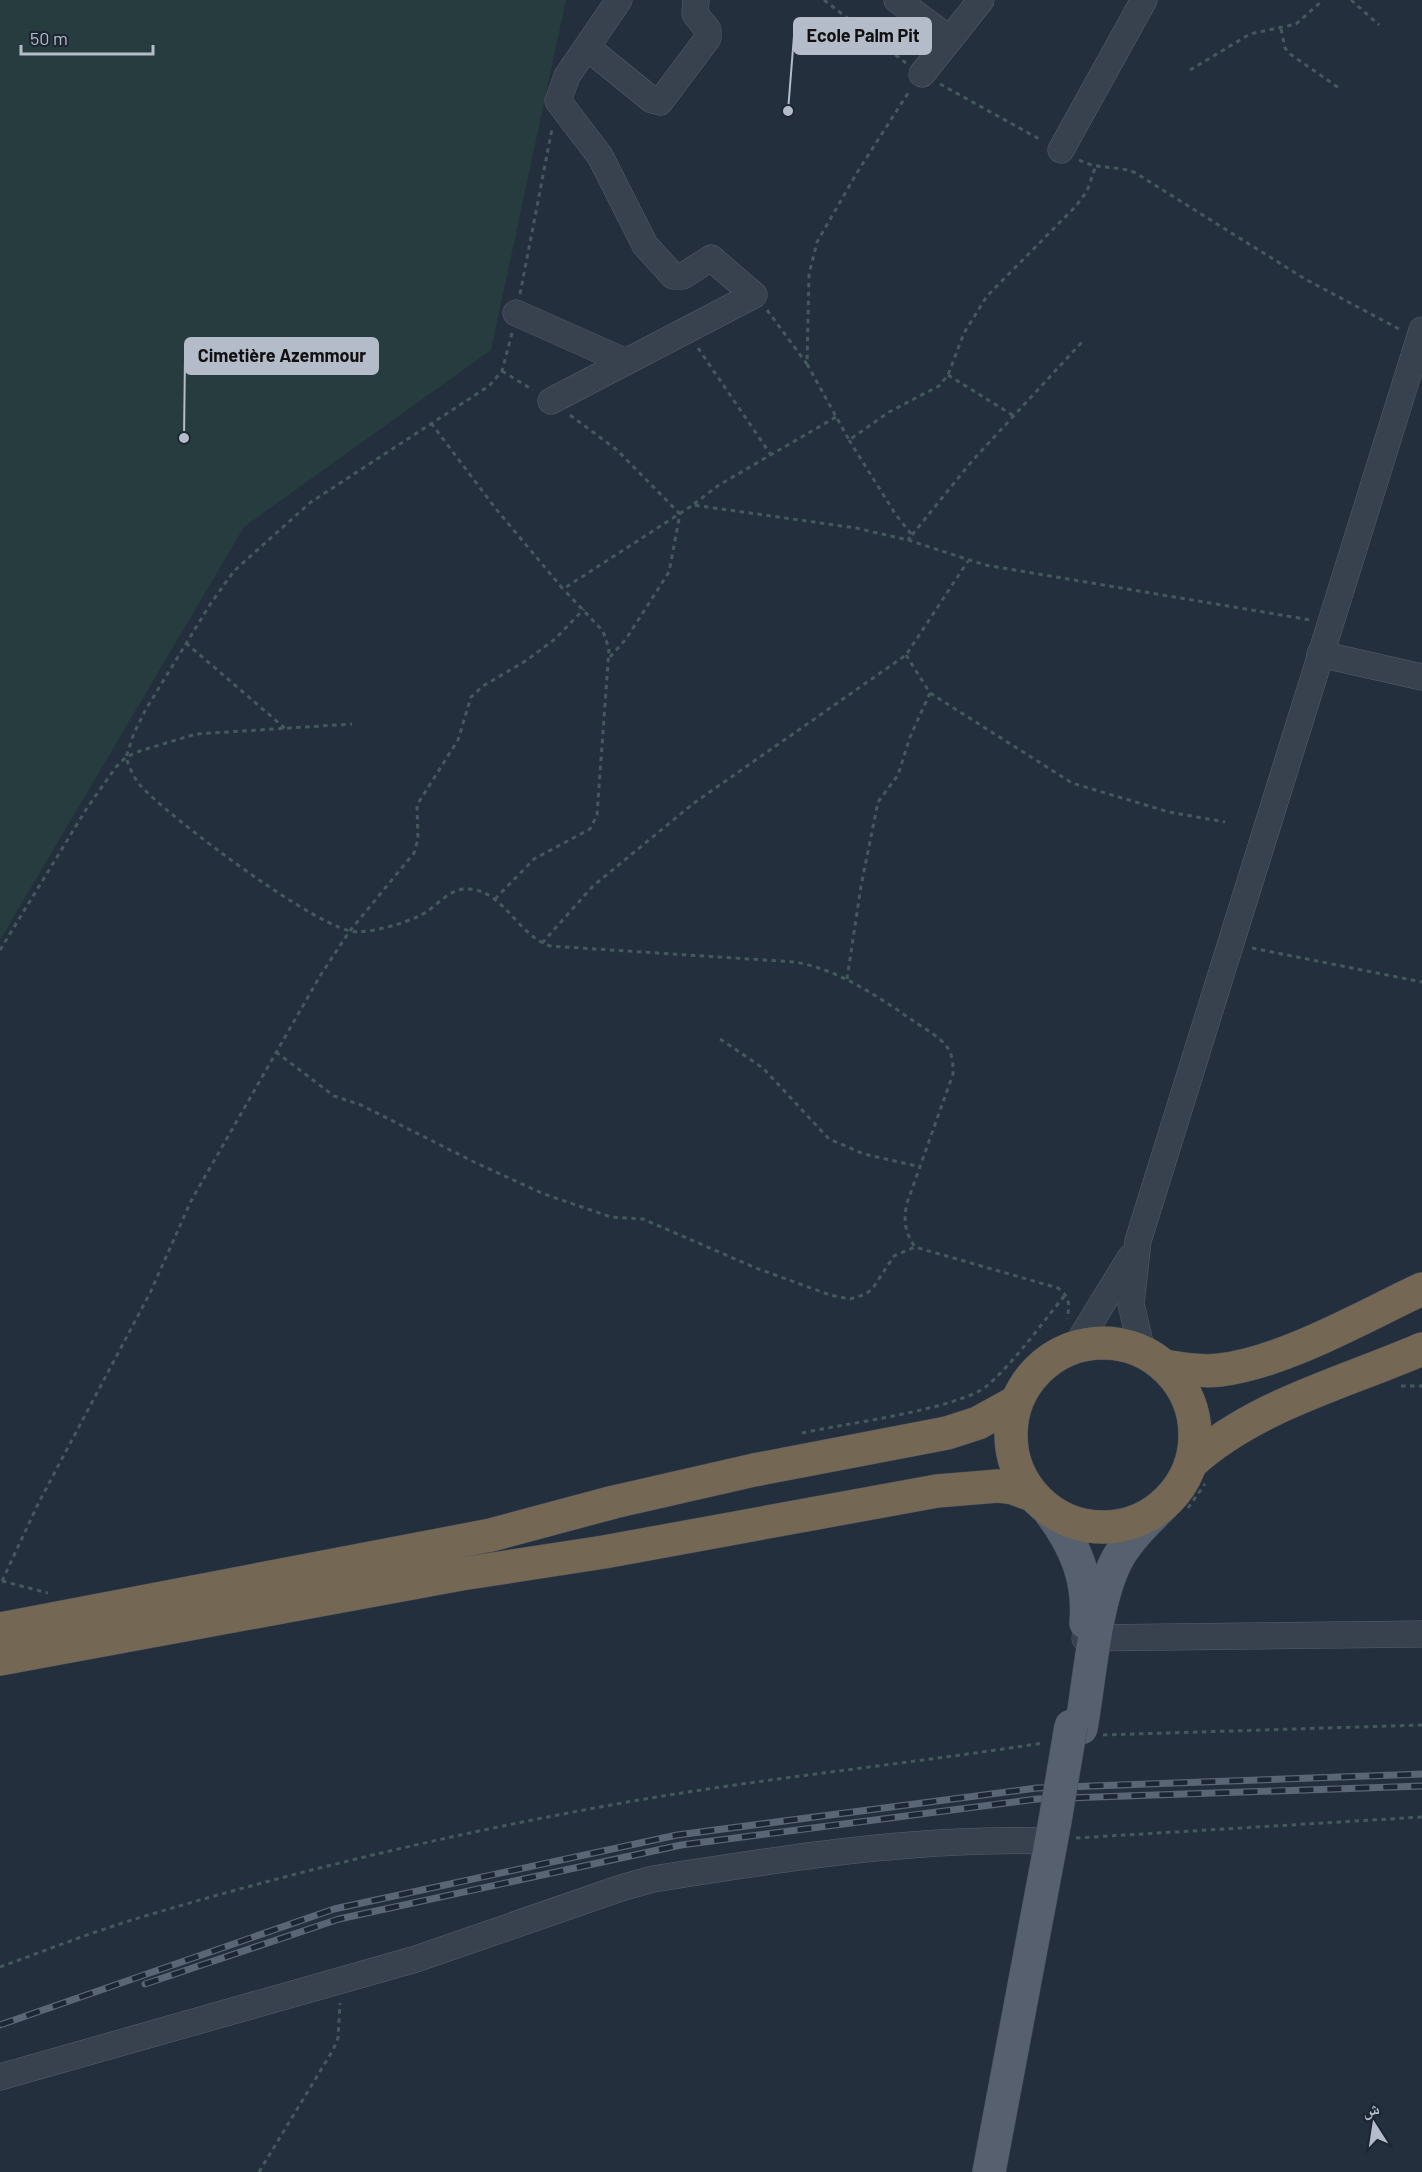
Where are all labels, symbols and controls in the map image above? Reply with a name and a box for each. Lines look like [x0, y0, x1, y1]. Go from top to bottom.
scale bar [21, 18, 153, 56]
callout: Ecole Palm Pit [794, 18, 931, 54]
text: Ecole Palm Pit [806, 24, 920, 46]
text: 50 m [30, 27, 68, 49]
callout: Cimetière Azemmour [185, 338, 378, 374]
text: Cimetière Azemmour [198, 344, 366, 366]
north arrow [1344, 2094, 1404, 2154]
text: ش [1360, 2098, 1381, 2121]

